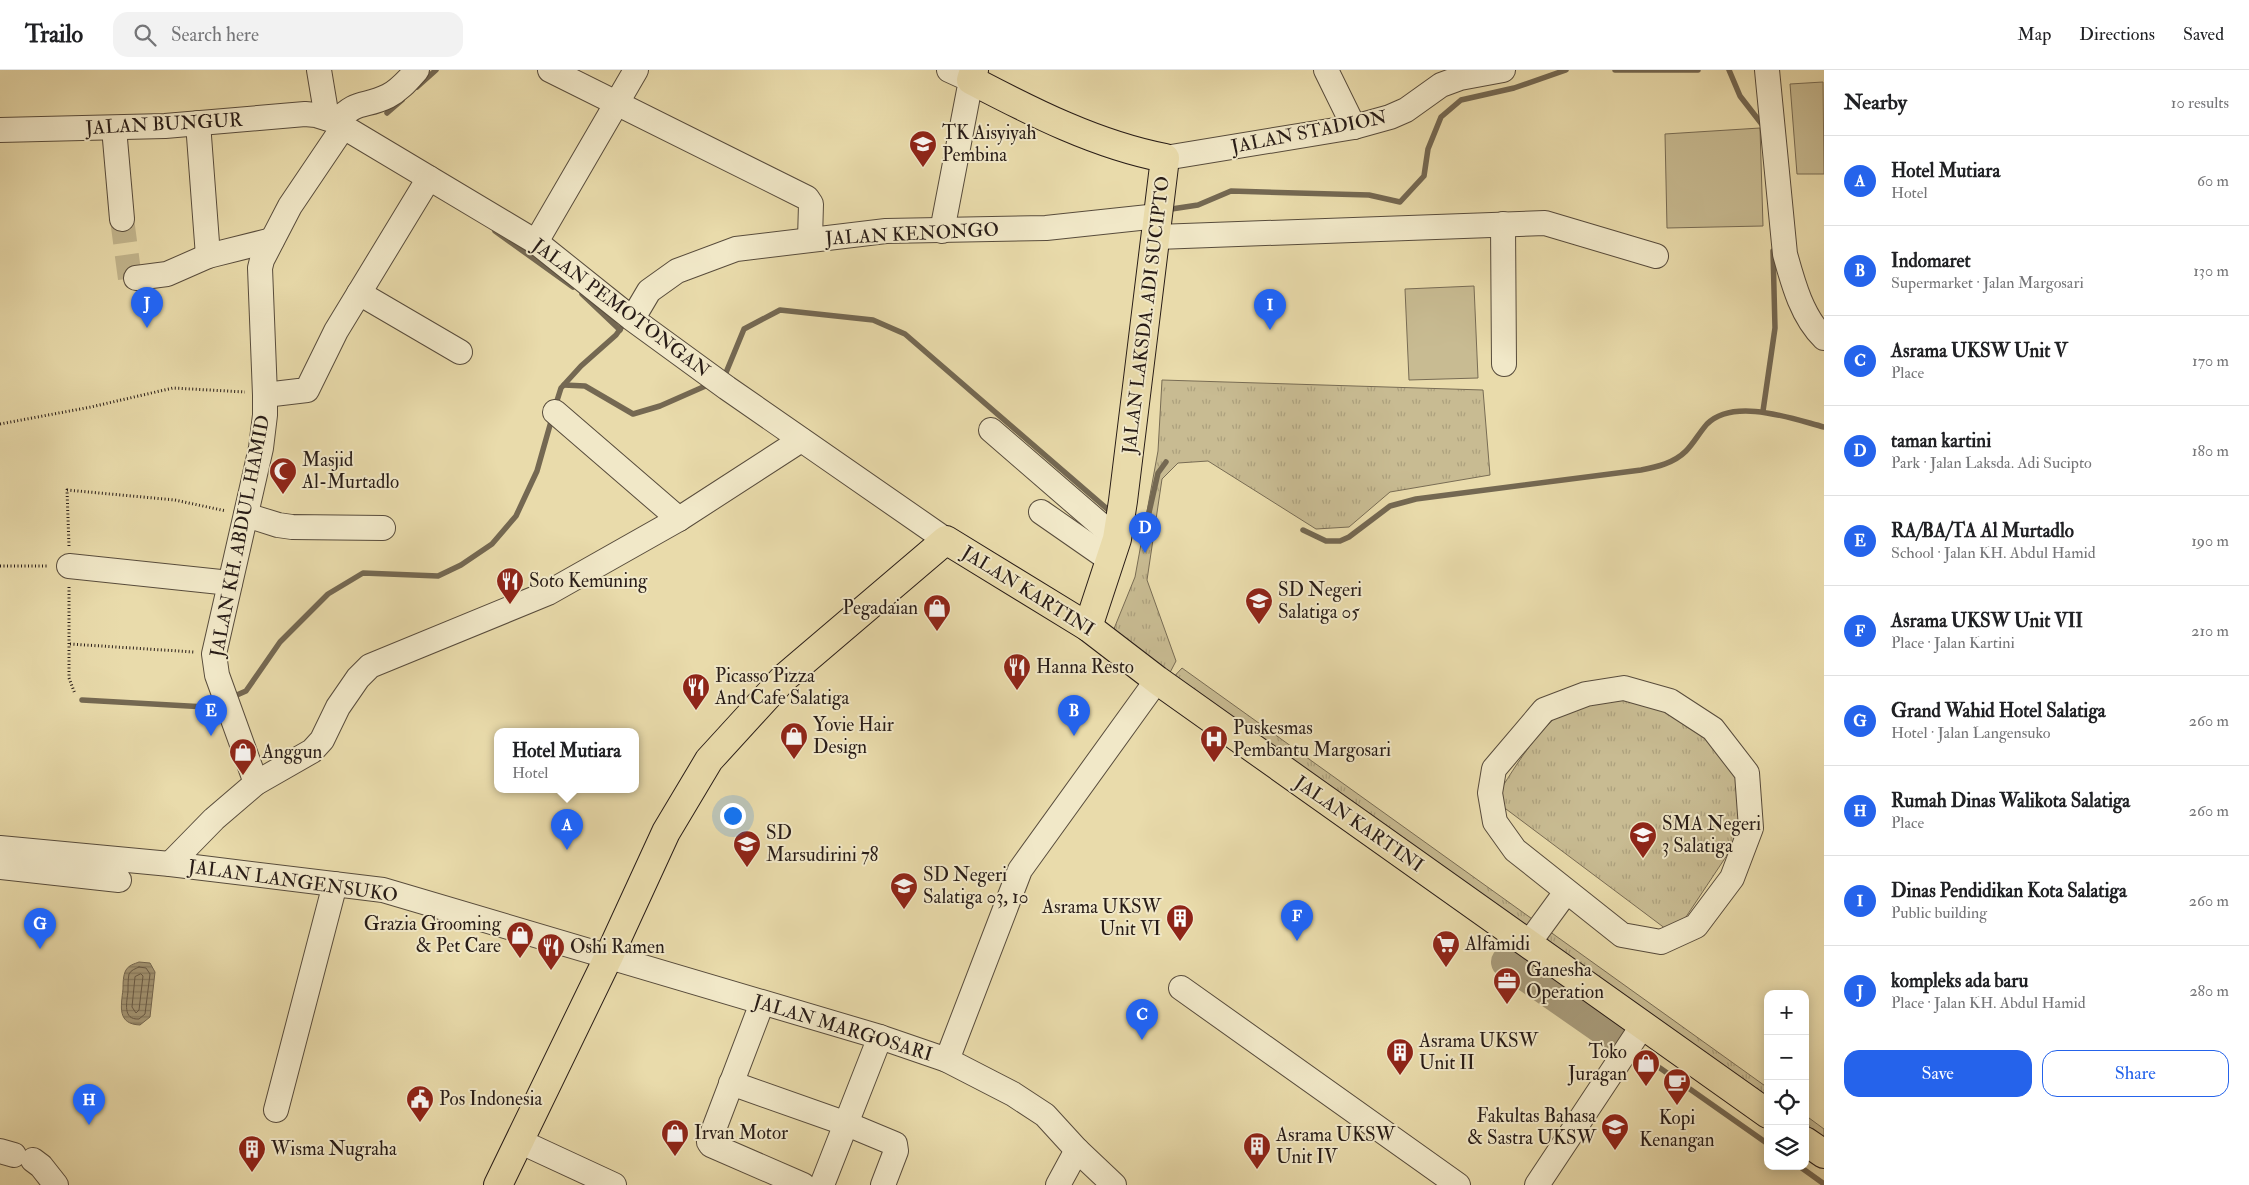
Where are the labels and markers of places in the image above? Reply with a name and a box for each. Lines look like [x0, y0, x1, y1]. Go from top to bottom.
place label: TK Aisyiyah Pembina [942, 121, 1036, 167]
school or university icon: TK Aisyiyah Pembina [908, 129, 938, 168]
pin: J [131, 287, 163, 328]
pin: I [1254, 289, 1286, 330]
place label: Masjid Al-Murtadlo [301, 448, 399, 494]
mosque icon: Masjid Al-Murtadlo [268, 456, 298, 495]
pin: D [1129, 512, 1161, 553]
restaurant icon: Soto Kemuning [495, 566, 525, 605]
place label: Soto Kemuning [529, 569, 648, 593]
place label: SD Negeri Salatiga 05 [1278, 578, 1362, 624]
school or university icon: SD Negeri Salatiga 05 [1244, 586, 1274, 625]
shop icon: Pegadaian [922, 593, 952, 632]
place label: Pegadaian [842, 596, 918, 620]
restaurant icon: Hanna Resto [1002, 652, 1032, 691]
place label: Hanna Resto [1036, 655, 1134, 679]
place label: Picasso Pizza And Cafe Salatiga [714, 664, 849, 710]
restaurant icon: Picasso Pizza And Cafe Salatiga [681, 672, 711, 711]
pin: E [195, 695, 227, 736]
pin: B [1058, 695, 1090, 736]
place label: Yovie Hair Design [813, 713, 894, 759]
place label: Puskesmas Pembantu Margosari [1233, 716, 1391, 762]
shop icon: Yovie Hair Design [779, 721, 809, 760]
hospital icon: Puskesmas Pembantu Margosari [1199, 724, 1229, 763]
shop icon: Anggun [228, 737, 258, 776]
place label: Anggun [261, 740, 323, 764]
pin: A [551, 809, 583, 850]
place label: SMA Negeri 3 Salatiga [1662, 812, 1761, 858]
school or university icon: SMA Negeri 3 Salatiga [1628, 820, 1658, 859]
place label: SD Marsudirini 78 [766, 821, 879, 867]
school or university icon: SD Marsudirini 78 [732, 829, 762, 868]
place label: SD Negeri Salatiga 03, 10 [923, 863, 1028, 909]
school or university icon: SD Negeri Salatiga 03, 10 [889, 871, 919, 910]
place label: Asrama UKSW Unit VI [1041, 895, 1162, 941]
pin: F [1281, 900, 1313, 941]
building icon: Asrama UKSW Unit VI [1165, 903, 1195, 942]
pin: G [24, 908, 56, 949]
place label: Grazia Grooming & Pet Care [364, 912, 502, 958]
shop icon: Grazia Grooming & Pet Care [505, 920, 535, 959]
supermarket icon: Alfamidi [1431, 929, 1461, 968]
restaurant icon: Oshi Ramen [536, 932, 566, 971]
place label: Alfamidi [1464, 932, 1530, 956]
place label: Oshi Ramen [570, 935, 665, 959]
place label: Ganesha Operation [1526, 958, 1604, 1005]
office icon: Ganesha Operation [1492, 966, 1522, 1005]
pin: C [1126, 999, 1158, 1040]
place label: Asrama UKSW Unit II [1418, 1029, 1539, 1075]
building icon: Asrama UKSW Unit II [1385, 1037, 1415, 1076]
place label: Toko Juragan [1567, 1040, 1627, 1086]
shop icon: Toko Juragan [1631, 1048, 1661, 1087]
cafe icon: Kopi Kenangan [1662, 1067, 1692, 1106]
pin: H [73, 1084, 105, 1125]
public building icon: Pos Indonesia [405, 1084, 435, 1123]
place label: Pos Indonesia [439, 1087, 542, 1111]
place label: Fakultas Bahasa & Sastra UKSW [1467, 1104, 1597, 1150]
place label: Kopi Kenangan [1639, 1106, 1715, 1152]
school or university icon: Fakultas Bahasa & Sastra UKSW [1600, 1112, 1630, 1151]
shop icon: Irvan Motor [660, 1118, 690, 1157]
place label: Irvan Motor [694, 1121, 788, 1145]
place label: Asrama UKSW Unit IV [1275, 1123, 1396, 1169]
building icon: Asrama UKSW Unit IV [1242, 1131, 1272, 1170]
building icon: Wisma Nugraha [237, 1134, 267, 1173]
place label: Wisma Nugraha [270, 1137, 397, 1161]

